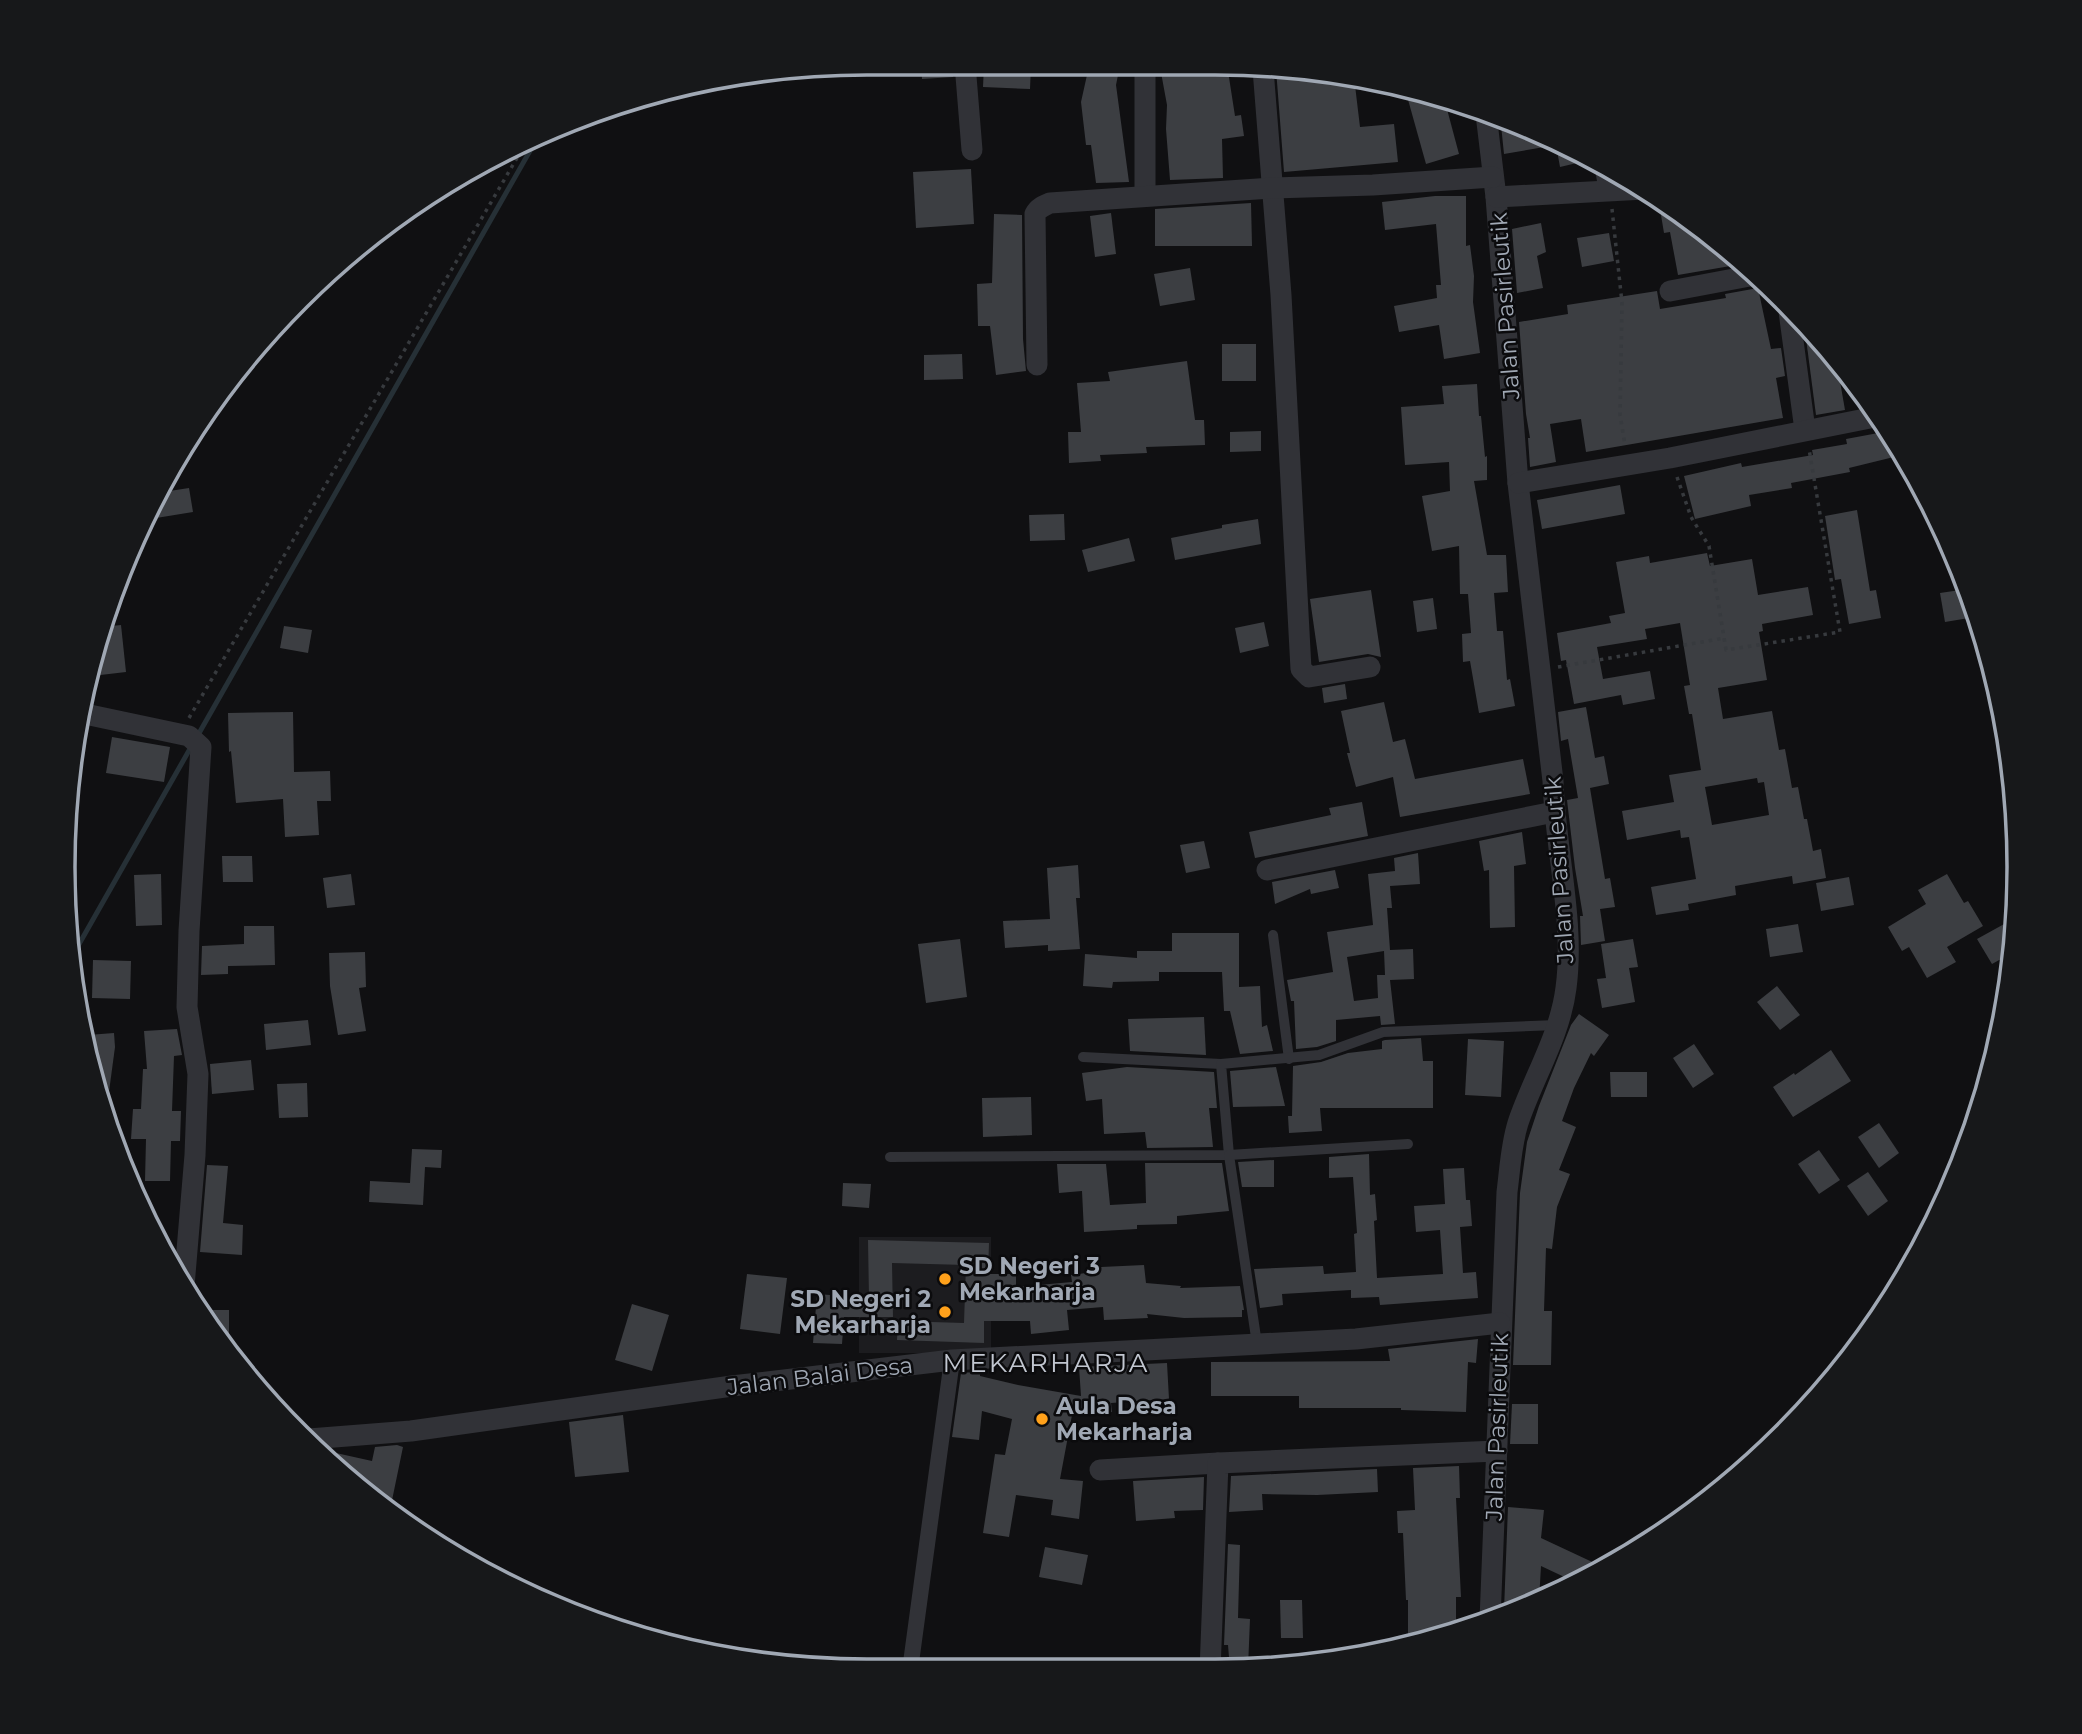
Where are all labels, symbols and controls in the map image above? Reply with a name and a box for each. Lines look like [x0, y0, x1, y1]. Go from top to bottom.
street label: Jalan Pasirleutik [1484, 211, 1526, 401]
street label: Jalan Pasirleutik [1538, 775, 1580, 965]
place label: SD Negeri 3 Mekarharja [959, 1252, 1100, 1306]
marker: SD Negeri 3 Mekarharja [937, 1271, 953, 1287]
place label: SD Negeri 2 Mekarharja [790, 1285, 931, 1339]
marker: SD Negeri 2 Mekarharja [937, 1304, 953, 1320]
street label: Jalan Pasirleutik [1480, 1333, 1514, 1522]
district label: MEKARHARJA [942, 1347, 1150, 1379]
street label: Jalan Balai Desa [724, 1351, 915, 1401]
place label: Aula Desa Mekarharja [1055, 1392, 1193, 1446]
marker: Aula Desa Mekarharja [1034, 1411, 1050, 1427]

